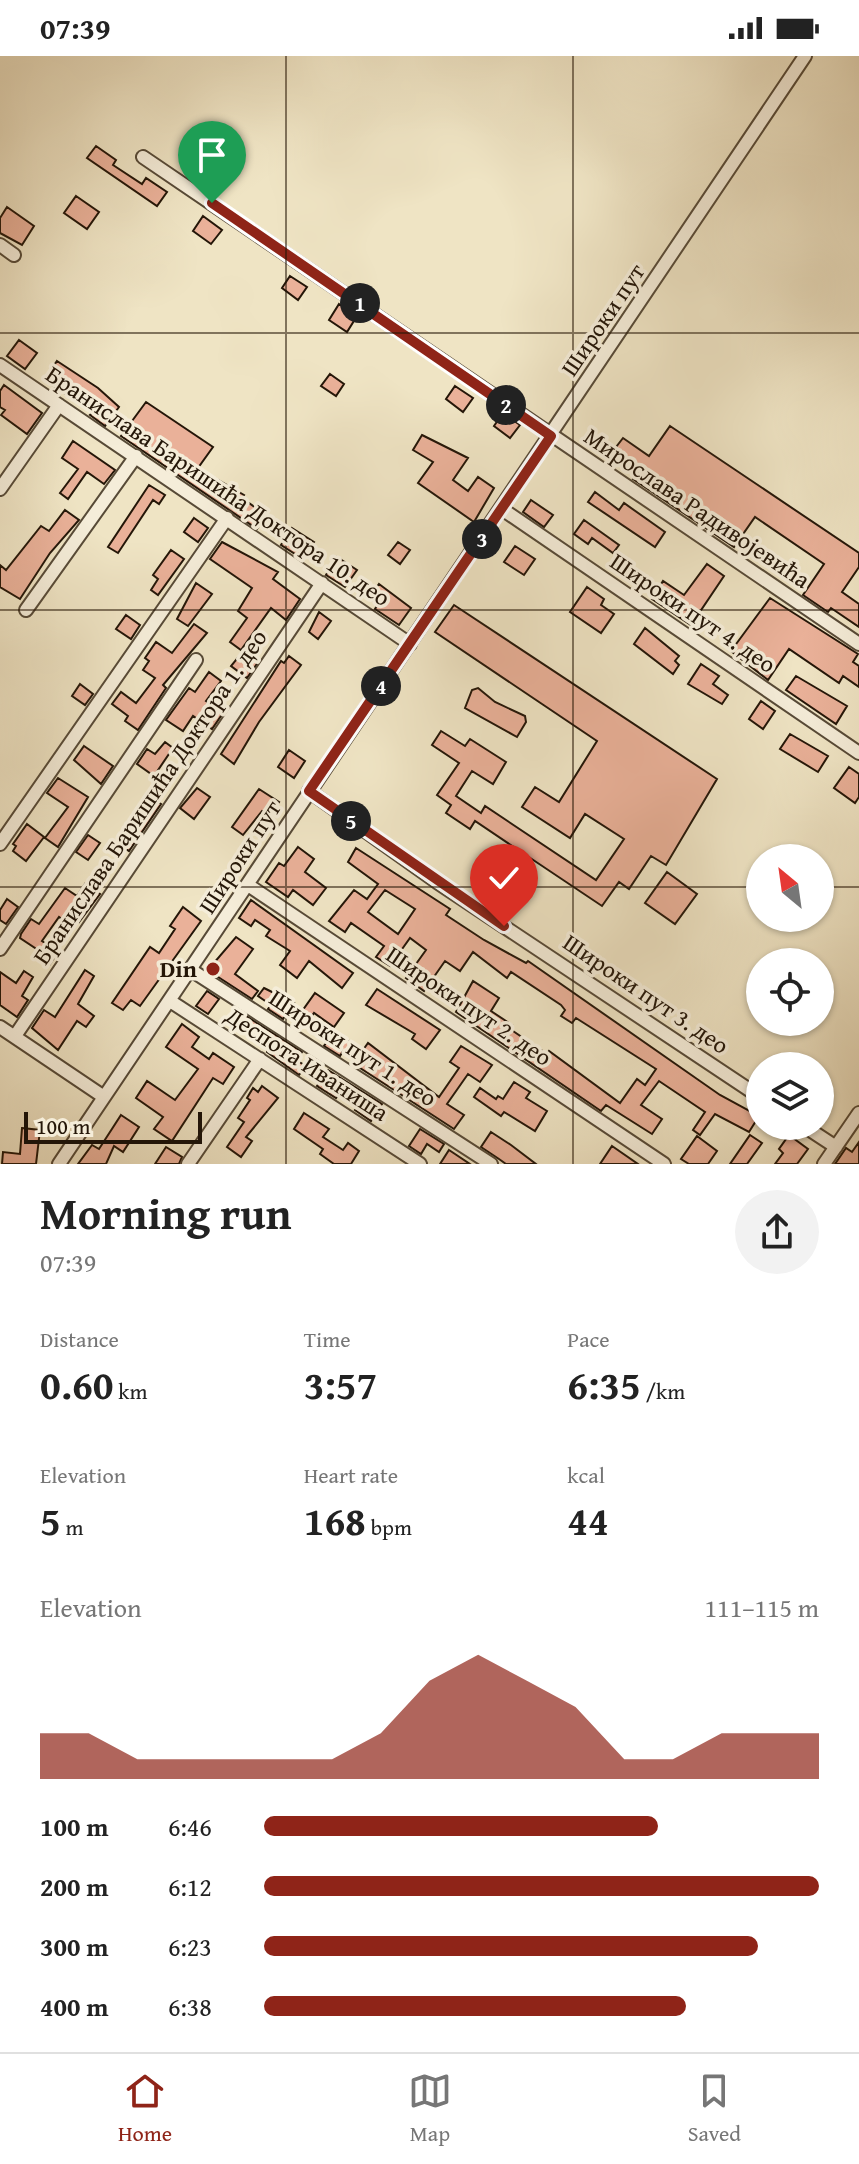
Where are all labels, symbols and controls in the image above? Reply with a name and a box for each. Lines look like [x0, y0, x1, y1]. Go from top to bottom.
text: 07:39 [40, 6, 111, 50]
pin [178, 121, 246, 203]
icon: arrive [190, 133, 234, 177]
street label: Широки пут [552, 256, 653, 383]
pin: 1 [340, 283, 380, 323]
text: 1 [354, 287, 366, 319]
street label: Бранислава Баришића Доктора 10. део [39, 357, 398, 614]
pin: 2 [486, 385, 526, 425]
text: 2 [500, 389, 512, 421]
street label: Мирослава Радивојевића [577, 419, 818, 597]
pin: 3 [462, 519, 502, 559]
text: 3 [476, 523, 488, 555]
street label: Широки пут 4. део [603, 544, 783, 681]
street label: Бранислава Баришића Доктора 1. део [24, 622, 275, 971]
pin: 4 [361, 666, 401, 706]
text: 4 [375, 670, 387, 702]
street label: Широки пут [190, 793, 290, 920]
pin: 5 [331, 801, 371, 841]
text: 5 [345, 805, 357, 837]
pin [470, 844, 538, 926]
north arrow [746, 844, 834, 932]
map controls [746, 844, 834, 1140]
icon: check [482, 856, 526, 900]
street label: Широки пут 3. део [556, 925, 736, 1062]
street label: Широки пут 2. део [379, 937, 559, 1074]
button: locate [746, 948, 834, 1036]
place label: Din [160, 951, 197, 986]
marker: Din [204, 960, 222, 978]
street label: Широки пут 1. део [263, 980, 444, 1115]
street label: Деспота Иваниша [218, 997, 396, 1130]
button: layers [746, 1052, 834, 1140]
scale bar [24, 1108, 202, 1144]
text: 100 m [36, 1110, 91, 1142]
text: Morning run [40, 1181, 291, 1245]
button: share [735, 1190, 819, 1274]
text: 07:39 [40, 1243, 96, 1282]
text: Distance [40, 1323, 119, 1355]
text: Time [304, 1323, 350, 1355]
text: Pace [567, 1323, 610, 1355]
text: 0.60 [40, 1355, 113, 1414]
text: 3:57 [304, 1355, 377, 1414]
text: 6:35 [567, 1355, 641, 1414]
text: km [113, 1375, 147, 1407]
text: /km [641, 1375, 685, 1407]
text: Elevation [40, 1459, 126, 1491]
text: Heart rate [304, 1459, 398, 1491]
text: kcal [567, 1459, 605, 1491]
text: 5 [40, 1491, 61, 1550]
text: 168 [304, 1491, 366, 1550]
text: 44 [567, 1491, 609, 1550]
text: m [61, 1511, 84, 1543]
text: bpm [366, 1511, 412, 1543]
text: Elevation [40, 1588, 142, 1627]
text: 111–115 m [705, 1588, 819, 1627]
text: 100 m [40, 1807, 108, 1846]
text: 6:46 [168, 1807, 212, 1846]
text: 200 m [40, 1867, 108, 1906]
text: 6:12 [168, 1867, 212, 1906]
text: 300 m [40, 1927, 108, 1966]
text: 6:23 [168, 1927, 212, 1966]
text: 400 m [40, 1987, 108, 2026]
text: 6:38 [168, 1987, 212, 2026]
tab: Home [118, 2069, 172, 2149]
tab: Map [408, 2069, 452, 2149]
tab: Saved [688, 2069, 741, 2149]

